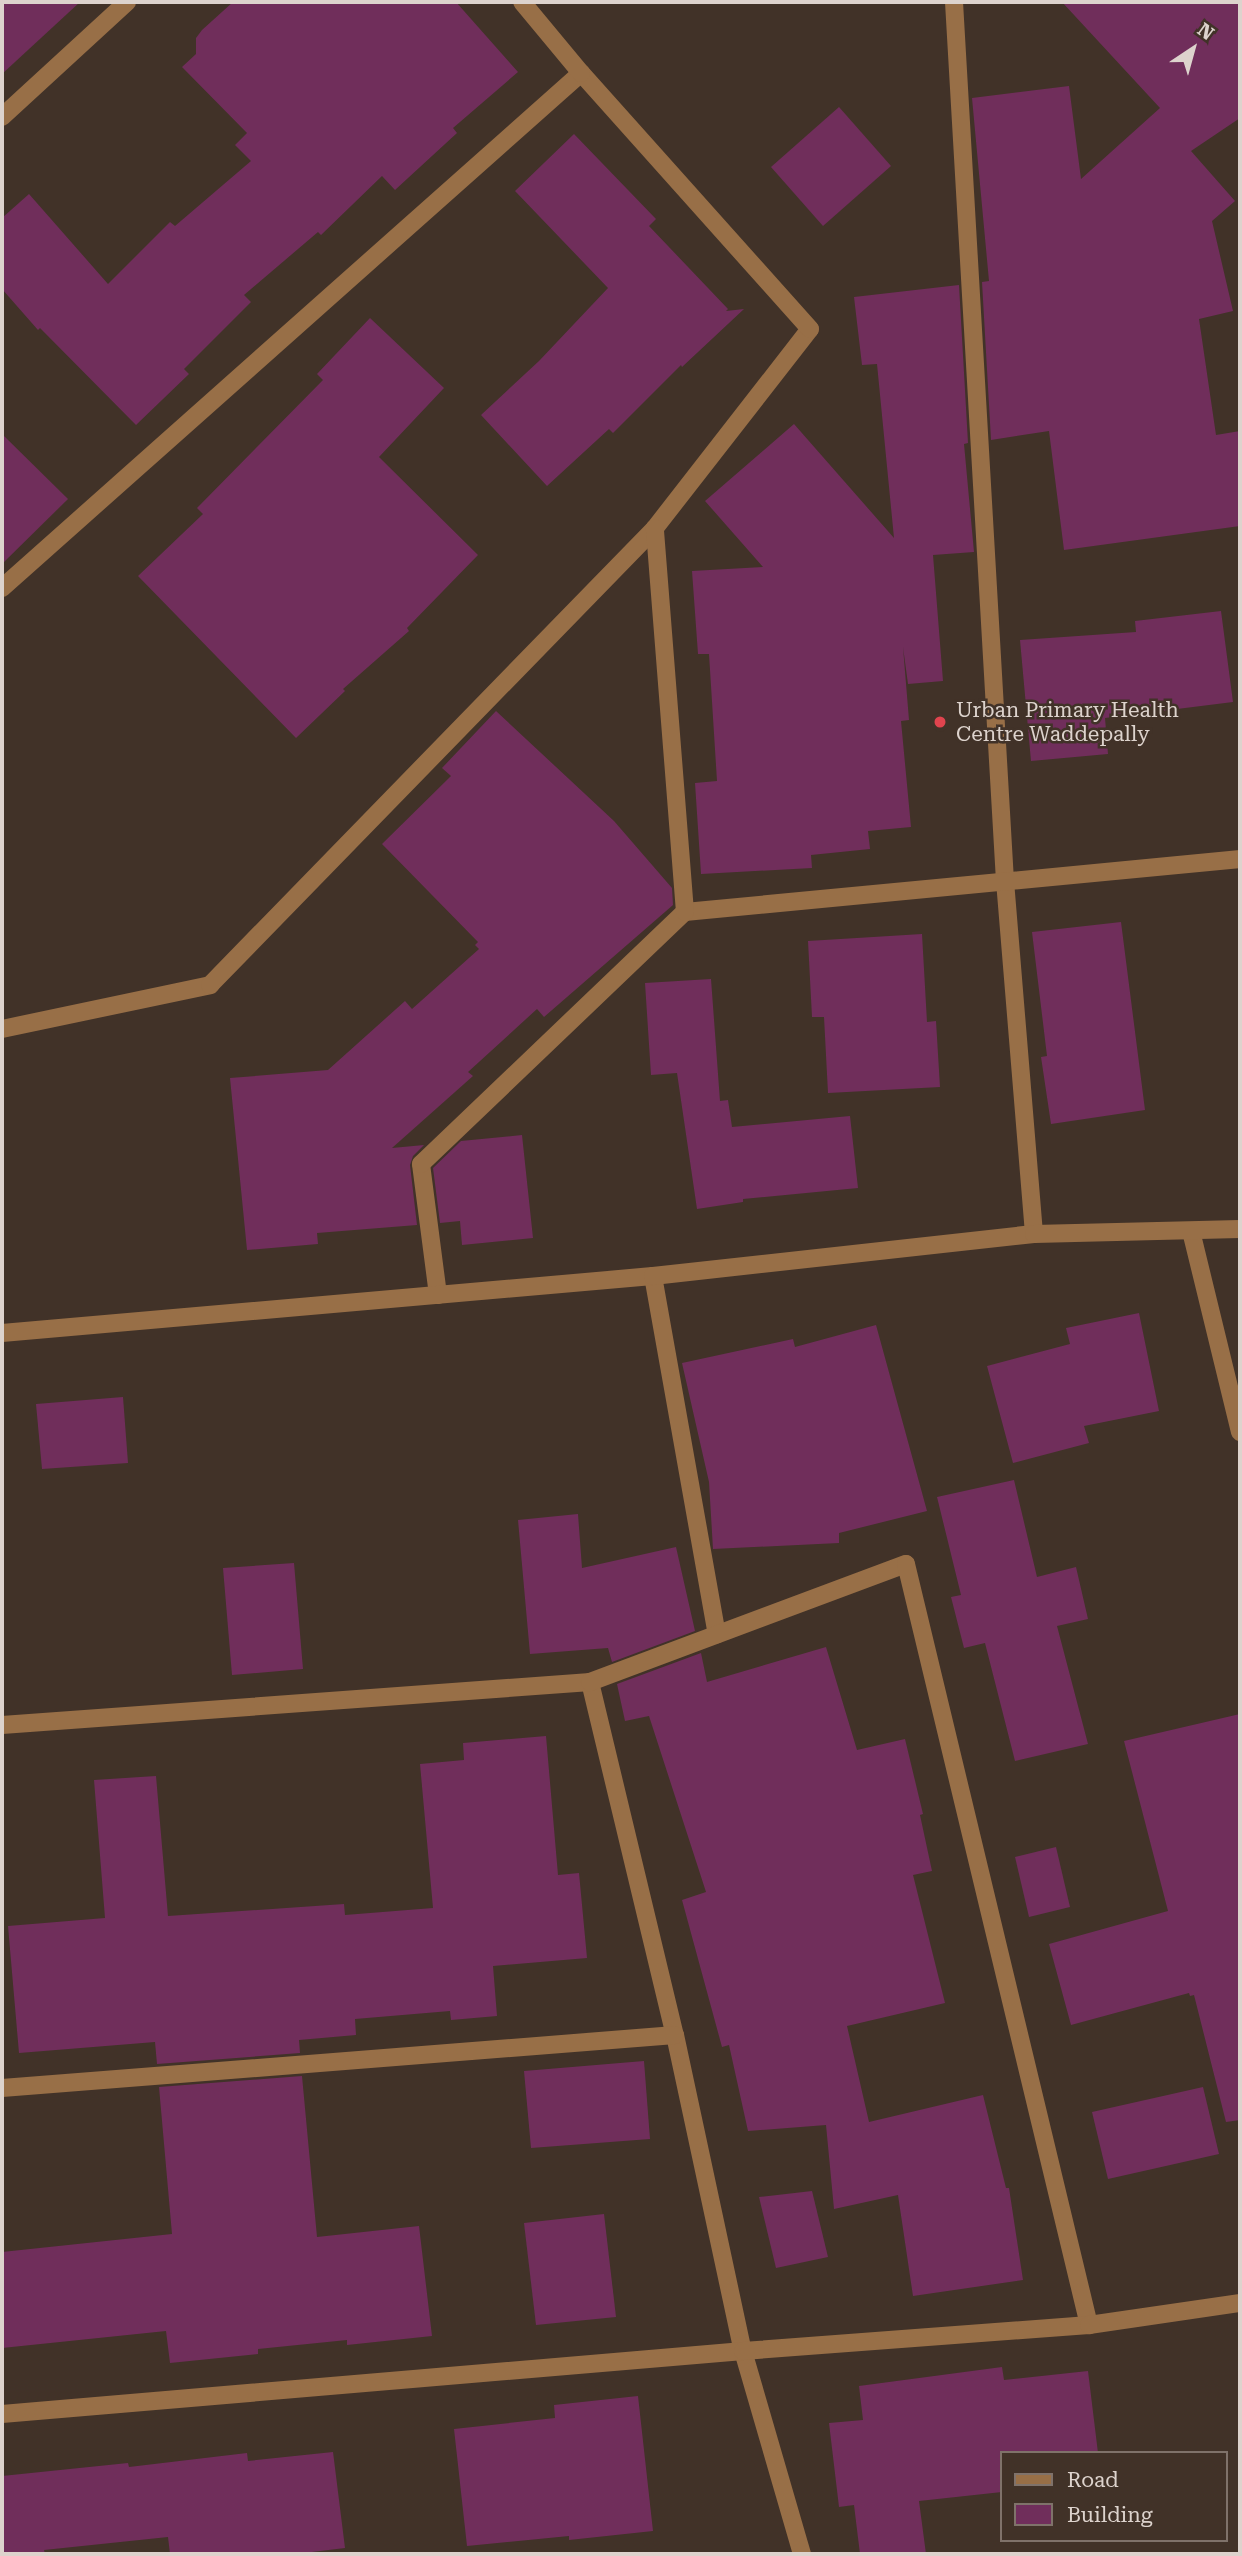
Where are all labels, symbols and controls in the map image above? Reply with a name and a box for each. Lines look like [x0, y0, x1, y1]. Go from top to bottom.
north arrow [1158, 14, 1228, 84]
text: N [1193, 18, 1218, 45]
place label: Urban Primary Health Centre Waddepally [956, 697, 1179, 747]
marker: Urban Primary Health Centre Waddepally [930, 712, 950, 732]
legend [1000, 2451, 1228, 2542]
text: Road [1067, 2468, 1119, 2492]
text: Building [1067, 2503, 1153, 2527]

